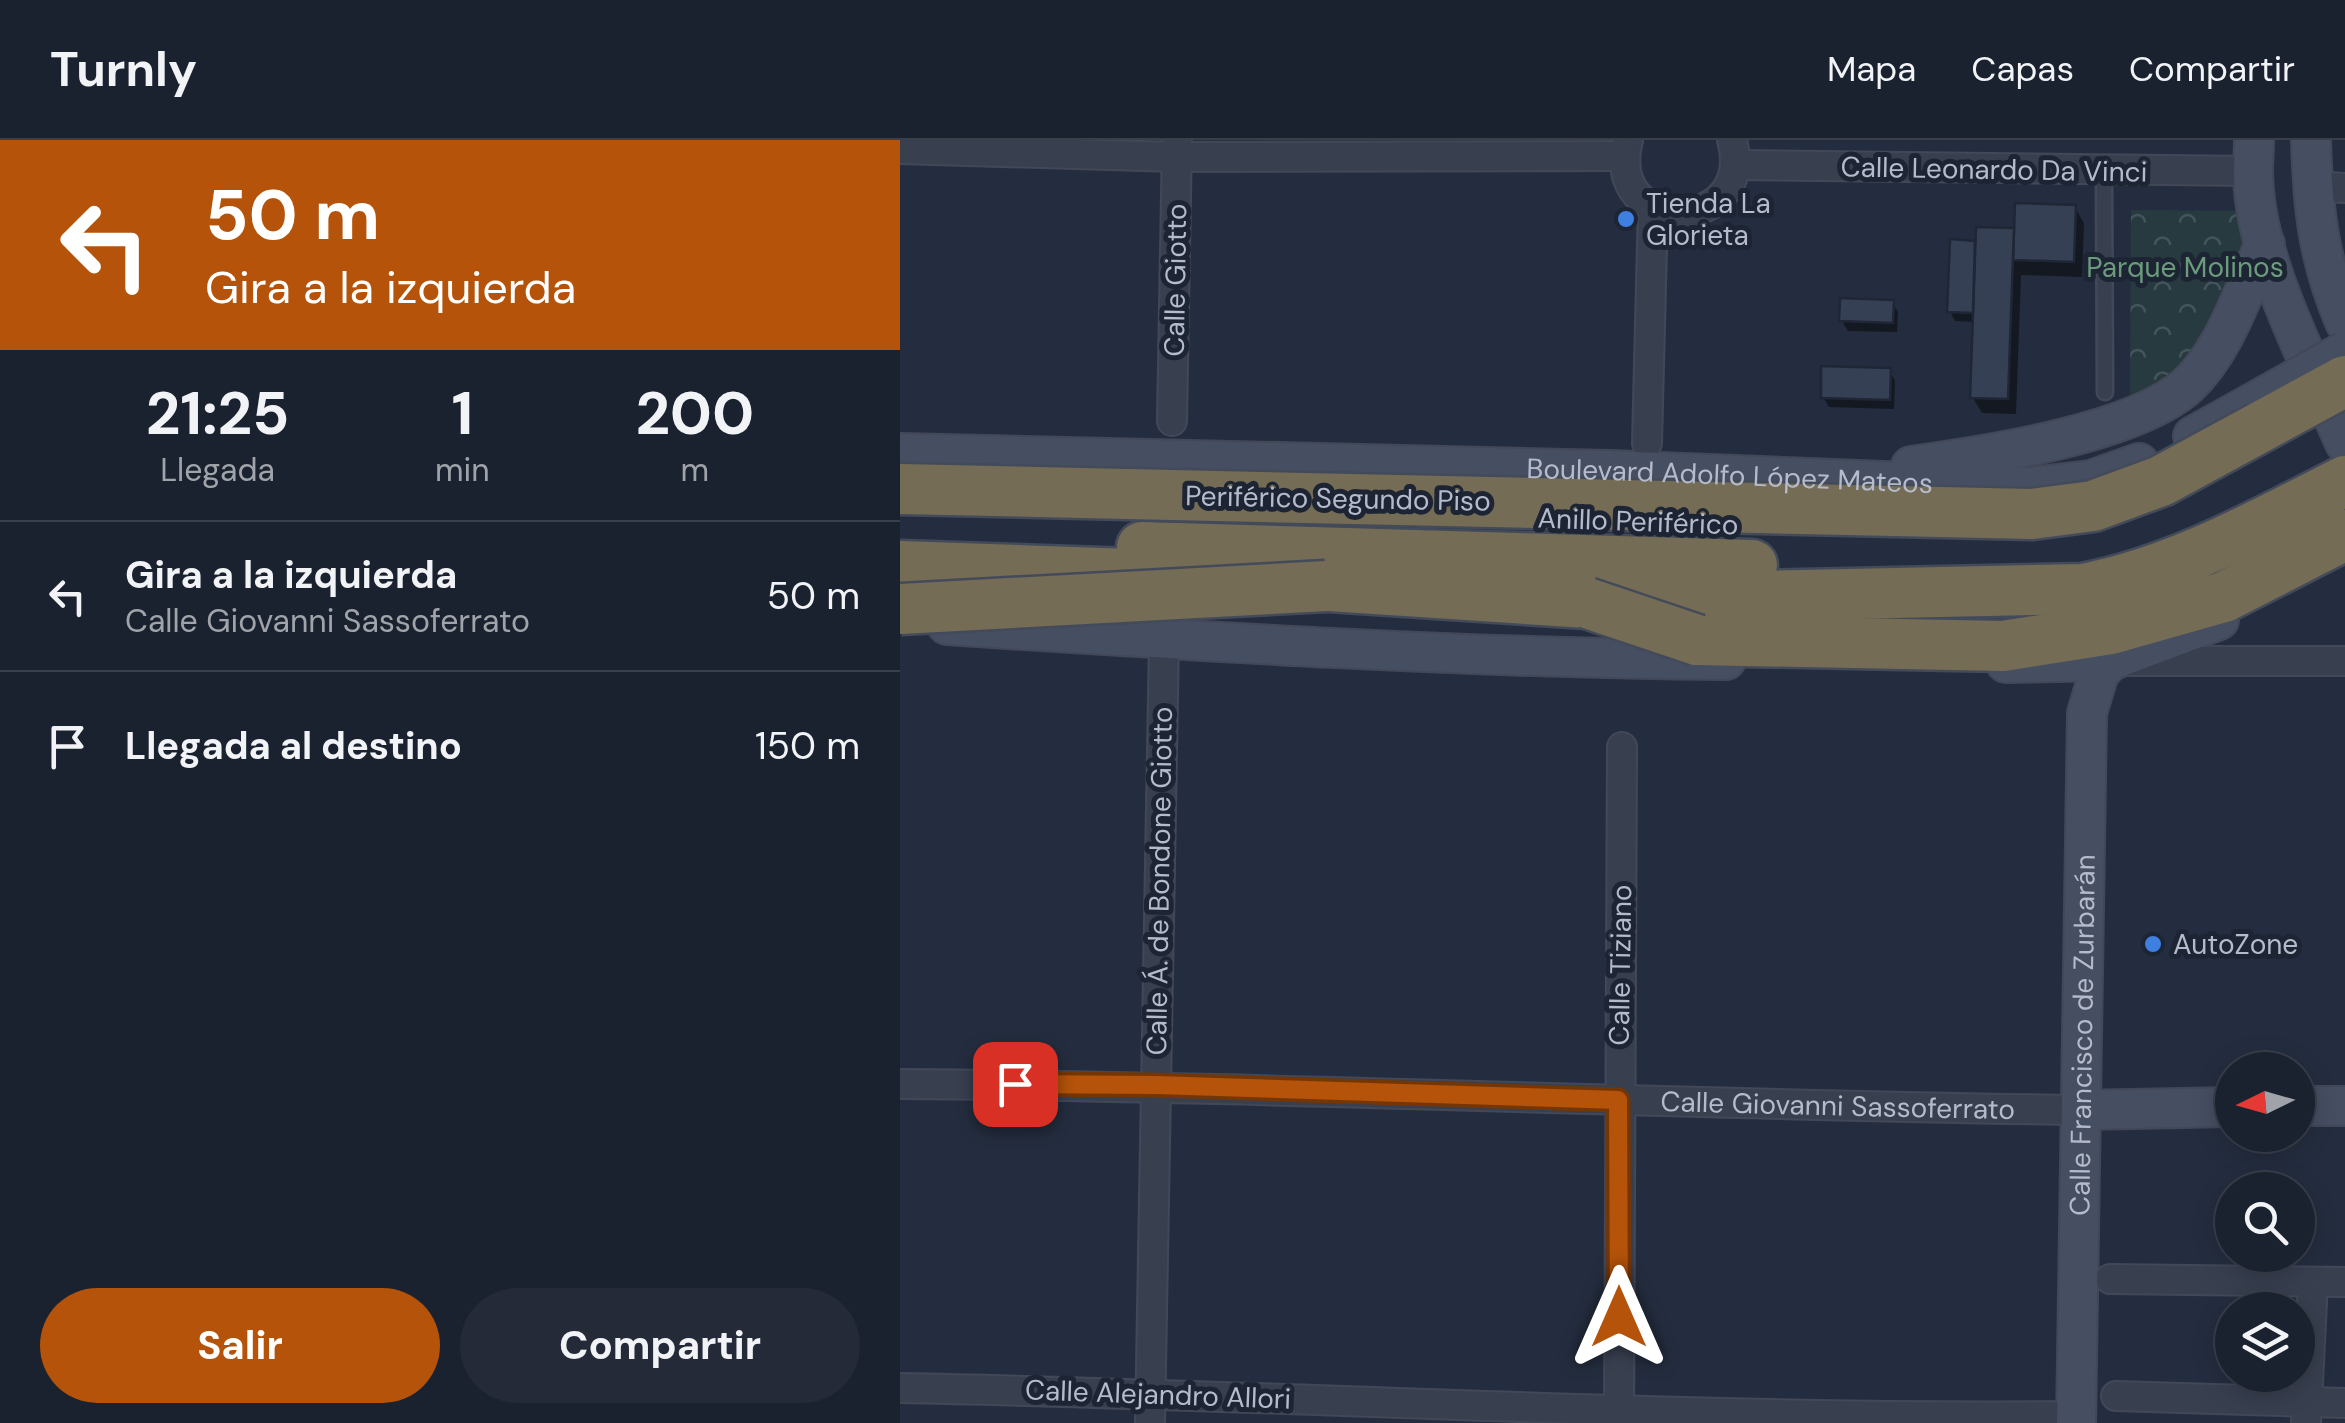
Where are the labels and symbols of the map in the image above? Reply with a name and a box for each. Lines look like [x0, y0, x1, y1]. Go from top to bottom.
street label: Calle Leonardo Da Vinci [1840, 148, 2148, 191]
place label: Tienda La Glorieta [1646, 185, 1771, 254]
street label: Calle Giotto [1156, 203, 1195, 357]
marker: Tienda La Glorieta [1615, 208, 1637, 230]
park label: Parque Molinos [2086, 249, 2284, 286]
street label: Boulevard Adolfo López Mateos [1526, 450, 1934, 502]
street label: Periférico Segundo Piso [1185, 477, 1491, 520]
street label: Anillo Periférico [1537, 500, 1739, 543]
street label: Calle Á. de Bondone Giotto [1138, 706, 1181, 1056]
street label: Calle Francisco de Zurbarán [2061, 854, 2104, 1216]
street label: Calle Tiziano [1601, 884, 1640, 1046]
place label: AutoZone [2173, 926, 2298, 963]
marker: AutoZone [2142, 933, 2164, 955]
pin [973, 1042, 1058, 1127]
north arrow [2215, 1052, 2315, 1152]
street label: Calle Giovanni Sassoferrato [1660, 1083, 2015, 1128]
position arrow [1567, 1265, 1671, 1369]
street label: Calle Alejandro Allori [1024, 1371, 1292, 1418]

